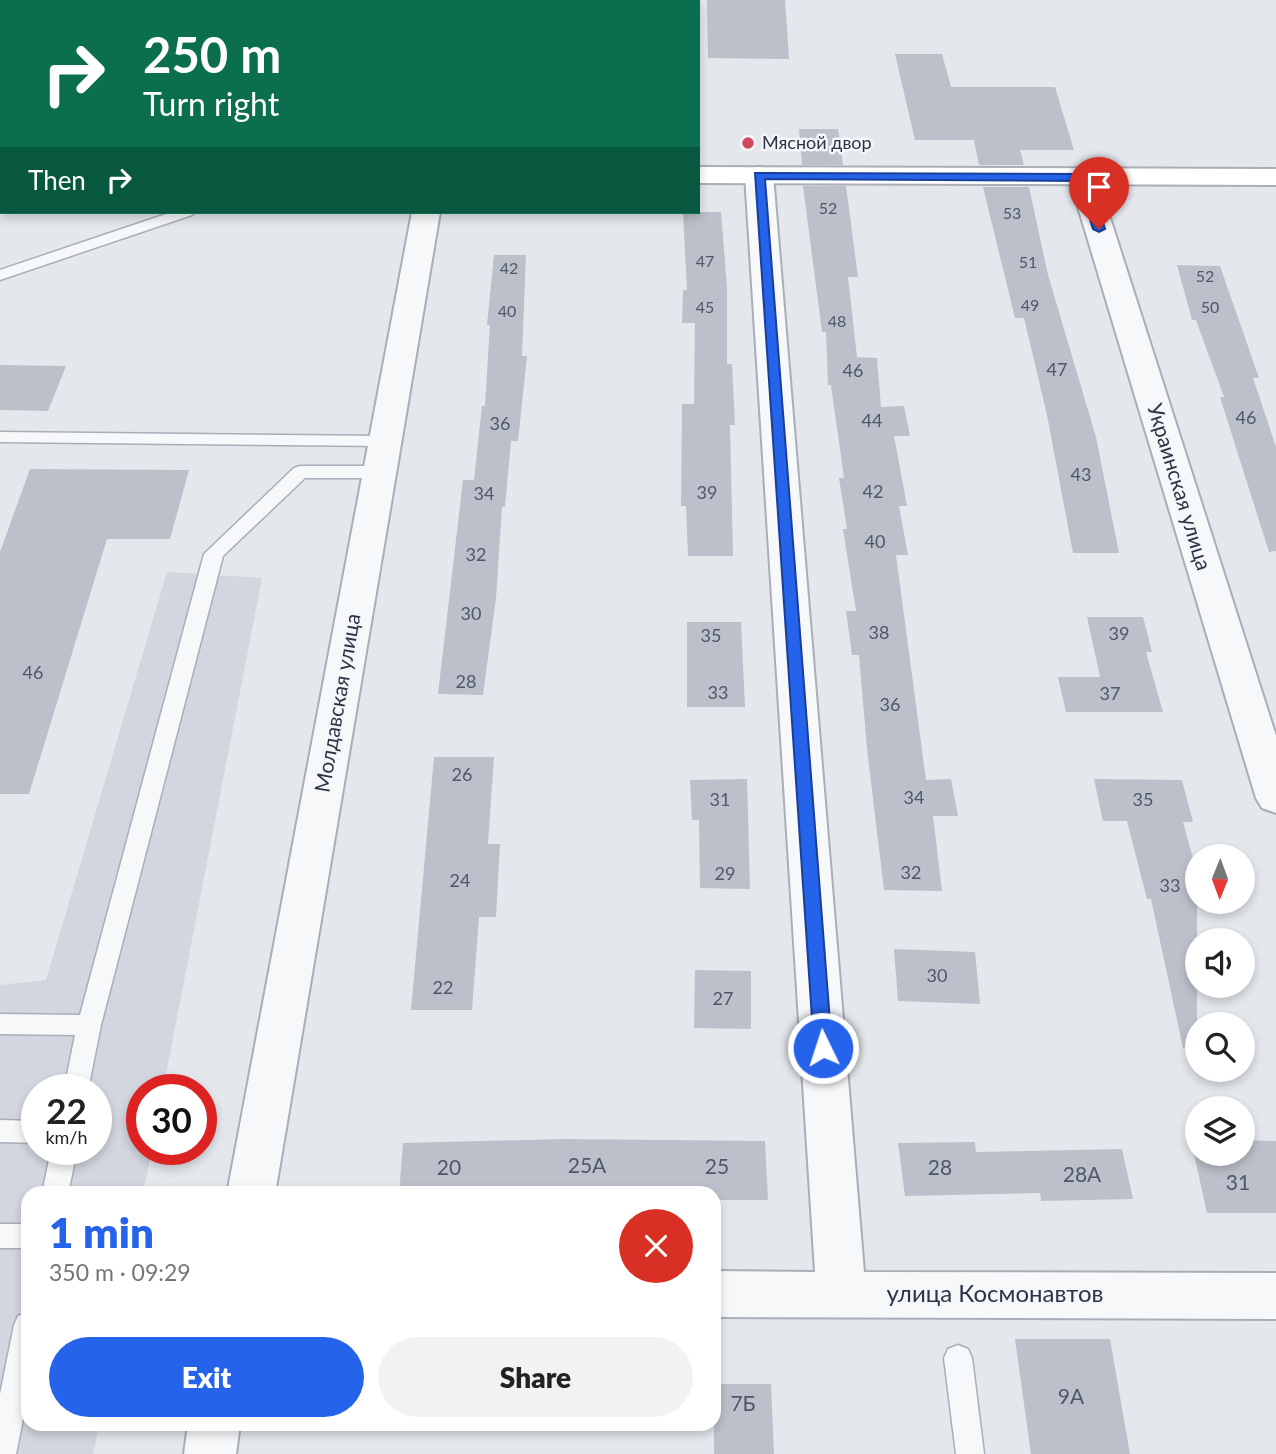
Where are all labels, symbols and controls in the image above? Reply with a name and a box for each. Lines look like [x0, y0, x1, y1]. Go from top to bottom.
text: 250 m [143, 25, 281, 83]
icon: right [28, 28, 119, 119]
text: Turn right [143, 84, 279, 123]
place label: Мясной двор [762, 131, 872, 153]
marker: Мясной двор [740, 135, 756, 151]
pin [1069, 157, 1129, 229]
icon: right [100, 161, 138, 199]
text: Then [28, 164, 86, 196]
icon: arrive [1080, 168, 1118, 206]
house number: 52 [819, 198, 837, 217]
house number: 53 [1003, 203, 1021, 222]
house number: 47 [696, 251, 714, 270]
house number: 51 [1019, 252, 1037, 271]
house number: 42 [500, 258, 518, 277]
house number: 52 [1196, 266, 1214, 285]
house number: 49 [1021, 295, 1039, 314]
house number: 45 [696, 297, 714, 316]
house number: 50 [1201, 297, 1219, 316]
house number: 40 [498, 301, 516, 320]
house number: 48 [828, 311, 846, 330]
house number: 47 [1047, 358, 1067, 380]
house number: 46 [843, 359, 863, 381]
street label: Украинская улица [1143, 400, 1218, 573]
house number: 46 [1236, 406, 1256, 428]
house number: 44 [862, 409, 882, 431]
house number: 36 [490, 412, 510, 434]
house number: 43 [1071, 463, 1091, 485]
house number: 42 [863, 480, 883, 502]
house number: 39 [697, 481, 717, 503]
house number: 34 [474, 482, 494, 504]
house number: 40 [865, 530, 885, 552]
house number: 32 [466, 543, 486, 565]
house number: 30 [461, 602, 481, 624]
street label: Молдавская улица [308, 611, 365, 794]
house number: 38 [869, 621, 889, 643]
house number: 39 [1109, 622, 1129, 644]
house number: 35 [701, 624, 721, 646]
house number: 46 [23, 661, 43, 683]
house number: 28 [456, 670, 476, 692]
house number: 33 [708, 681, 728, 703]
house number: 37 [1100, 682, 1120, 704]
house number: 36 [880, 693, 900, 715]
house number: 26 [452, 763, 472, 785]
house number: 34 [904, 786, 924, 808]
house number: 31 [710, 788, 730, 810]
house number: 35 [1133, 788, 1153, 810]
north arrow [1185, 844, 1255, 914]
map controls [1185, 844, 1255, 1166]
house number: 32 [901, 861, 921, 883]
house number: 29 [715, 862, 735, 884]
house number: 24 [450, 869, 470, 891]
house number: 33 [1160, 874, 1180, 896]
button: sound [1185, 928, 1255, 998]
house number: 30 [927, 964, 947, 986]
house number: 22 [433, 976, 453, 998]
house number: 27 [713, 987, 733, 1009]
position arrow [786, 1011, 860, 1085]
button: search [1185, 1012, 1255, 1082]
speed limit sign: 30 [126, 1074, 217, 1165]
text: 22 [46, 1089, 87, 1131]
button: layers [1185, 1096, 1255, 1166]
text: km/h [45, 1126, 88, 1148]
house number: 25А [568, 1152, 607, 1177]
house number: 25 [705, 1153, 729, 1178]
house number: 20 [437, 1154, 461, 1179]
house number: 28 [928, 1154, 952, 1179]
house number: 28А [1063, 1161, 1102, 1186]
house number: 31 [1226, 1169, 1250, 1194]
text: 1 min [49, 1207, 154, 1257]
button: close [619, 1209, 693, 1283]
text: 350 m · 09:29 [49, 1258, 191, 1286]
street label: улица Космонавтов [887, 1278, 1103, 1307]
button: Exit [49, 1337, 364, 1417]
button: Share [378, 1337, 693, 1417]
house number: 9А [1058, 1383, 1085, 1408]
house number: 7Б [730, 1390, 756, 1415]

